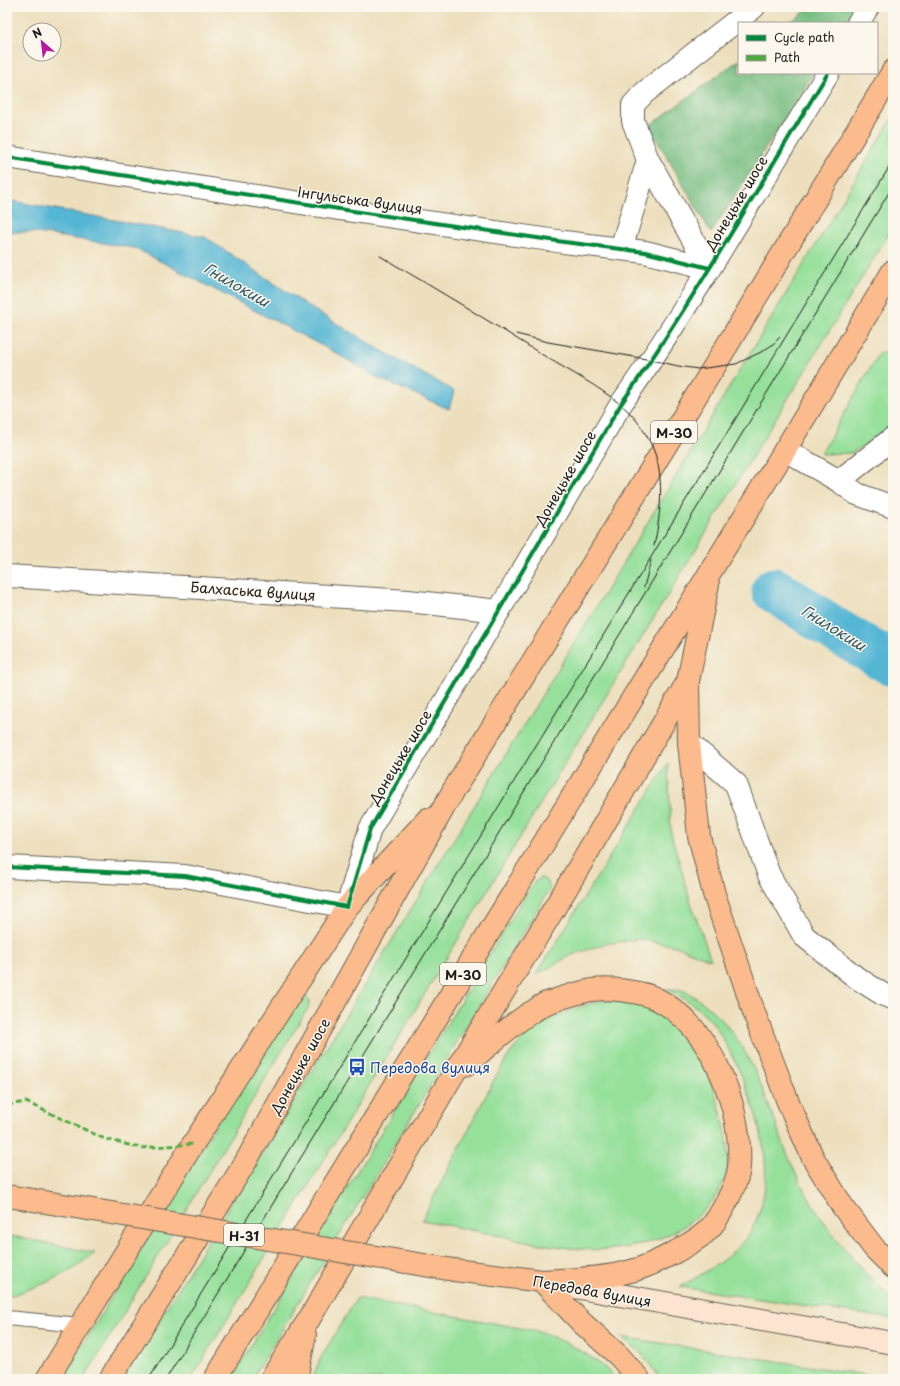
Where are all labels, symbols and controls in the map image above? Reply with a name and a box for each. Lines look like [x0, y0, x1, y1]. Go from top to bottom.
north arrow [22, 22, 62, 62]
legend [738, 22, 878, 74]
text: N [29, 23, 45, 42]
text: Cycle path [774, 28, 835, 46]
text: Path [774, 48, 800, 66]
street label: Донецьке шосе [699, 151, 773, 255]
street label: Інгульська вулиця [296, 181, 424, 219]
water label: Гнилокиш [200, 256, 275, 313]
road number: М-30 [651, 421, 697, 443]
street label: Донецьке шосе [529, 426, 601, 530]
street label: Балхаська вулиця [190, 576, 316, 606]
water label: Гнилокиш [797, 598, 872, 657]
street label: Донецьке шосе [363, 705, 437, 809]
road number: М-30 [440, 963, 486, 985]
street label: Донецьке шосе [264, 1014, 335, 1119]
bus stop icon: Передова вулиця [347, 1057, 367, 1077]
place label: Передова вулиця [370, 1057, 490, 1078]
road number: Н-31 [224, 1224, 264, 1246]
street label: Передова вулиця [531, 1270, 653, 1312]

